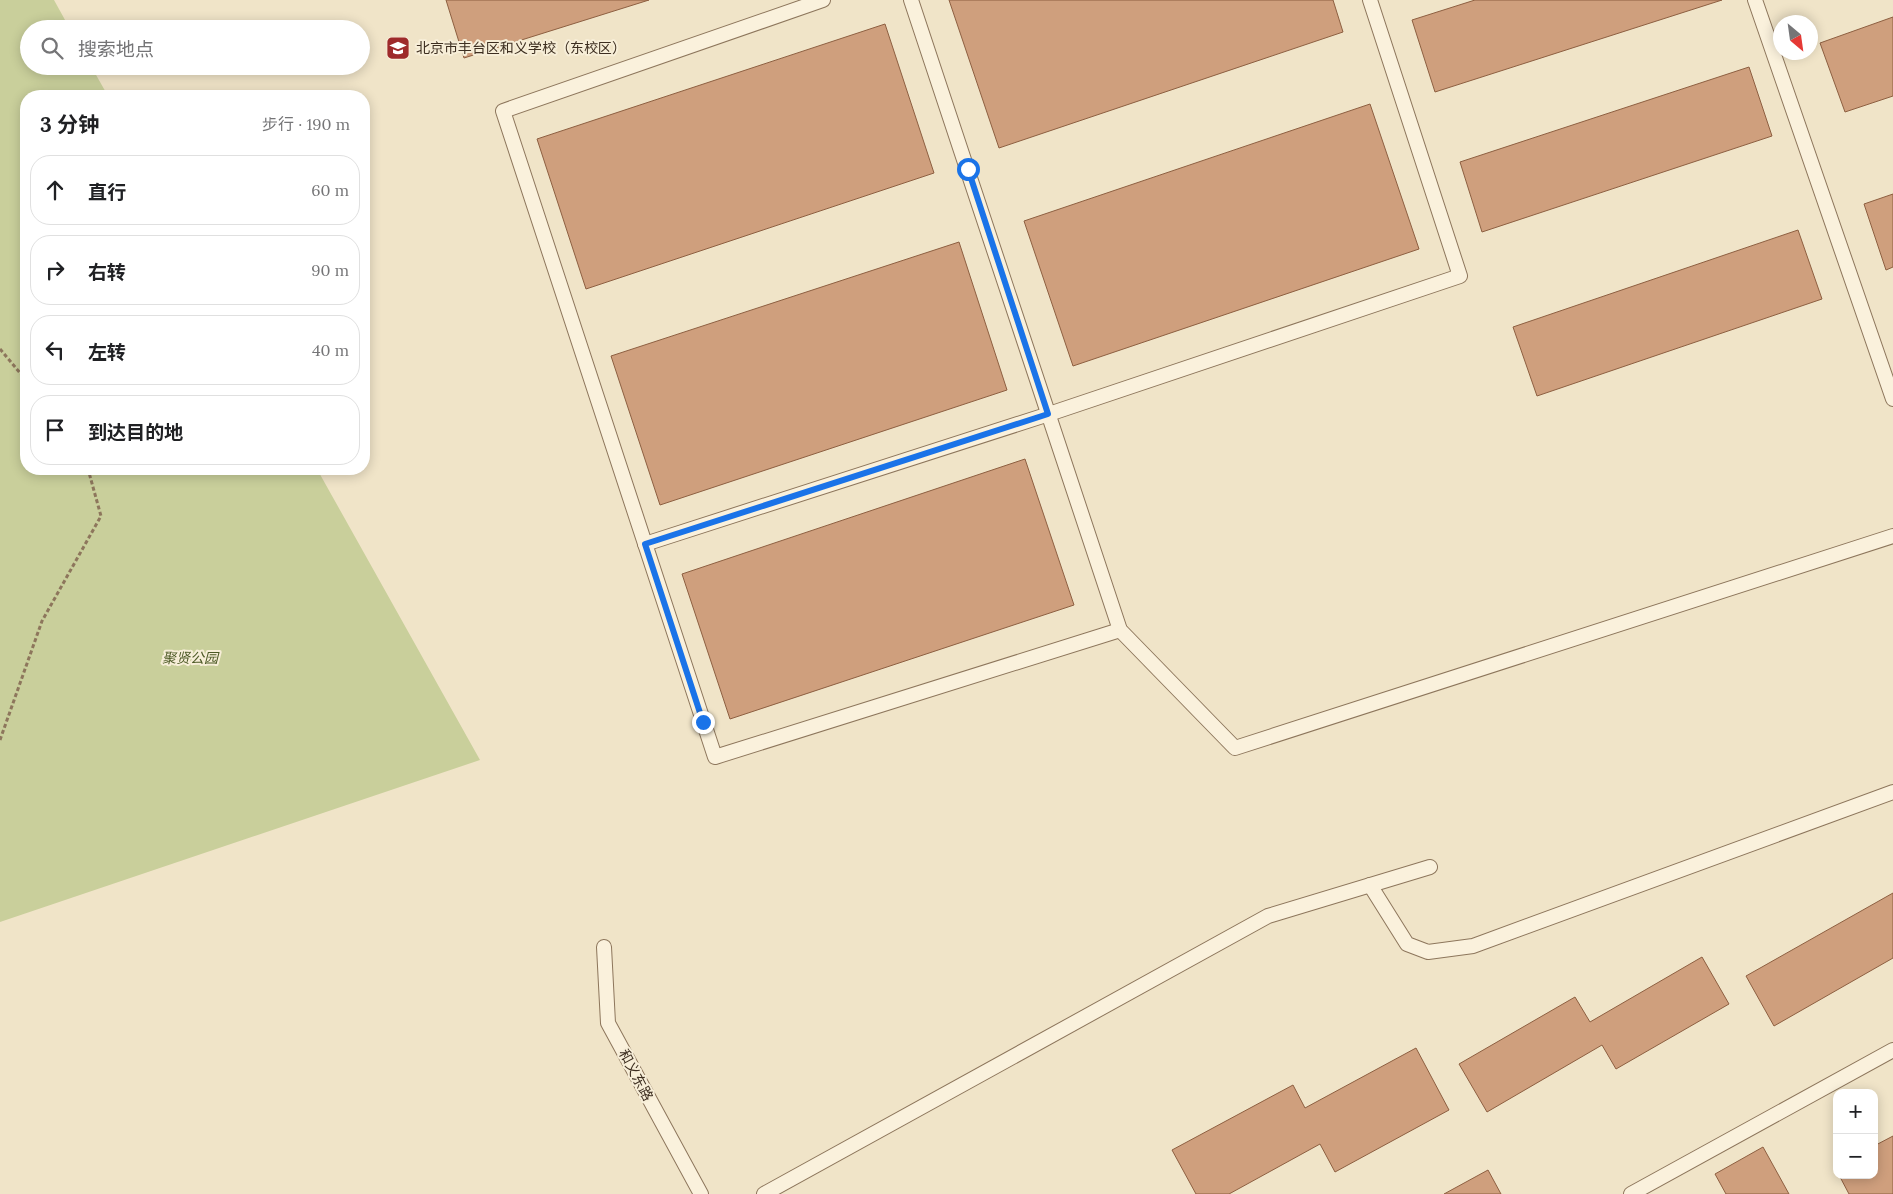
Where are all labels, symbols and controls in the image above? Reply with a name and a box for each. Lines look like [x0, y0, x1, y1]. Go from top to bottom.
north arrow [1773, 15, 1818, 60]
search box [20, 20, 370, 75]
icon: search [38, 34, 66, 62]
school or university icon: 北京市丰台区和义学校（东校区） [385, 35, 411, 61]
text: 搜索地点 [78, 37, 154, 61]
place label: 北京市丰台区和义学校（东校区） [416, 39, 626, 57]
text: 3 分钟 [40, 111, 99, 138]
text: 步行 · 190 m [262, 114, 350, 134]
route start [957, 158, 980, 181]
icon: ahead [41, 176, 69, 204]
text: 直行 [88, 180, 126, 204]
text: 60 m [311, 180, 349, 200]
icon: right [41, 256, 69, 284]
text: 右转 [88, 260, 126, 284]
text: 90 m [311, 260, 349, 280]
icon: left [41, 336, 69, 364]
text: 左转 [88, 340, 126, 364]
text: 40 m [312, 340, 349, 360]
icon: arrive [41, 416, 69, 444]
text: 到达目的地 [88, 420, 183, 444]
park label: 聚贤公园 [162, 649, 220, 667]
route end [692, 711, 715, 734]
street label: 和义东路 [615, 1046, 657, 1104]
map controls [1833, 1089, 1878, 1179]
button: + [1833, 1089, 1878, 1134]
button: − [1833, 1134, 1878, 1179]

